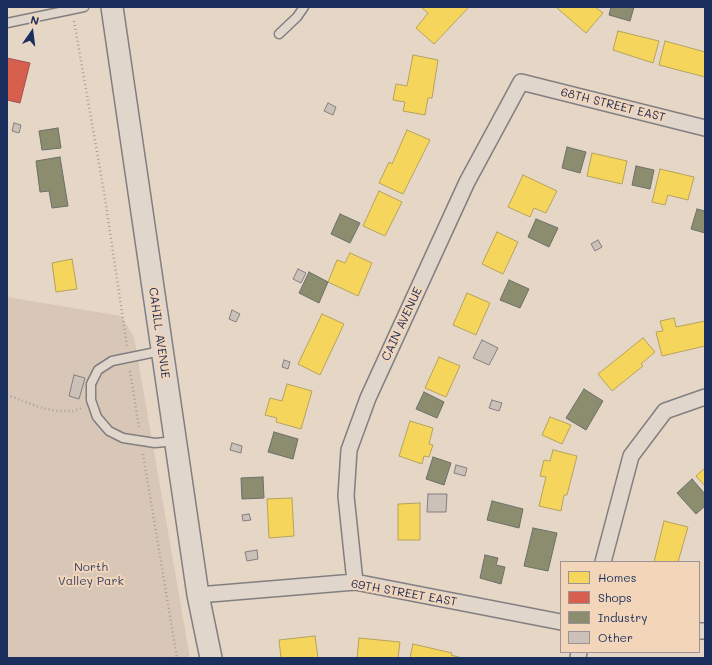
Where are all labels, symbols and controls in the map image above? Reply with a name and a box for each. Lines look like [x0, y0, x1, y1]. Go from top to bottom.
north arrow [12, 12, 52, 52]
text: N [29, 12, 41, 28]
street label: 68TH STREET EAST [559, 85, 667, 125]
street label: CAIN AVENUE [379, 285, 425, 363]
street label: CAHILL AVENUE [145, 286, 173, 380]
park label: North Valley Park [58, 560, 124, 588]
legend [560, 561, 700, 653]
text: Homes [598, 569, 637, 585]
street label: 69TH STREET EAST [350, 577, 458, 609]
text: Shops [598, 589, 632, 605]
text: Industry [598, 609, 647, 625]
text: Other [598, 629, 633, 645]

